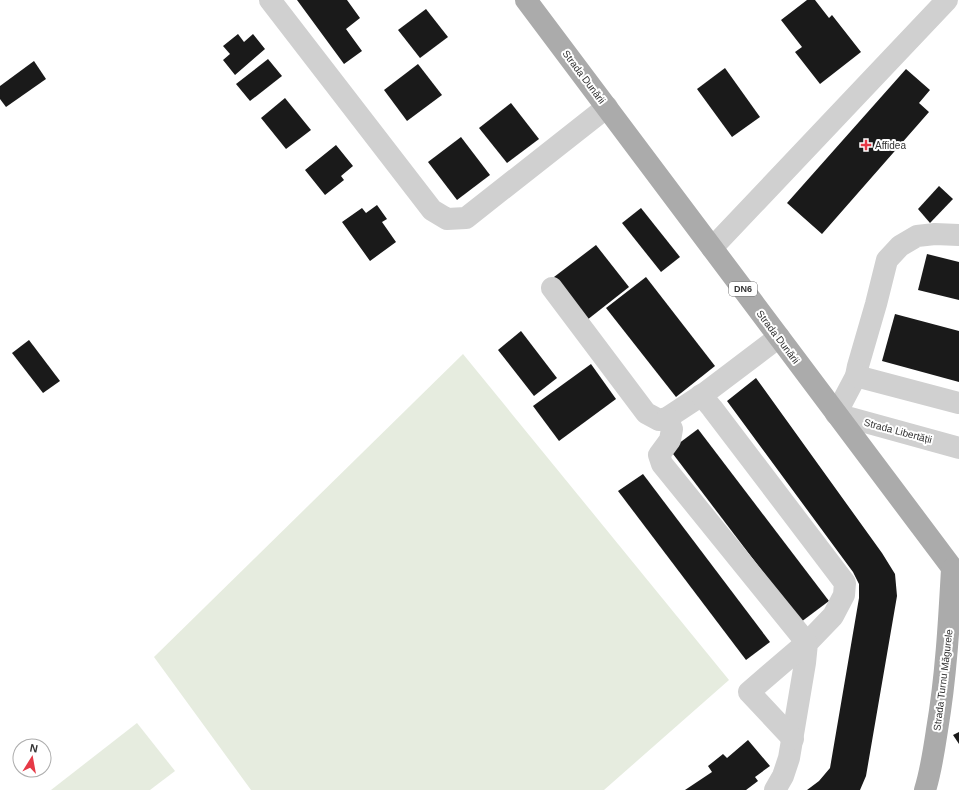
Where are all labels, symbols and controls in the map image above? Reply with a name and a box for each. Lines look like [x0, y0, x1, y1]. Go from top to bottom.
street label: Strada Dunării [560, 48, 608, 106]
marker: Affidea [860, 139, 872, 151]
place label: Affidea [875, 140, 906, 151]
road number: DN6 [729, 282, 757, 296]
street label: Strada Dunării [754, 308, 802, 366]
street label: Strada Libertății [863, 417, 933, 445]
street label: Strada Turnu Măgurele [931, 628, 955, 731]
north arrow [12, 738, 52, 778]
text: N [29, 742, 39, 755]

